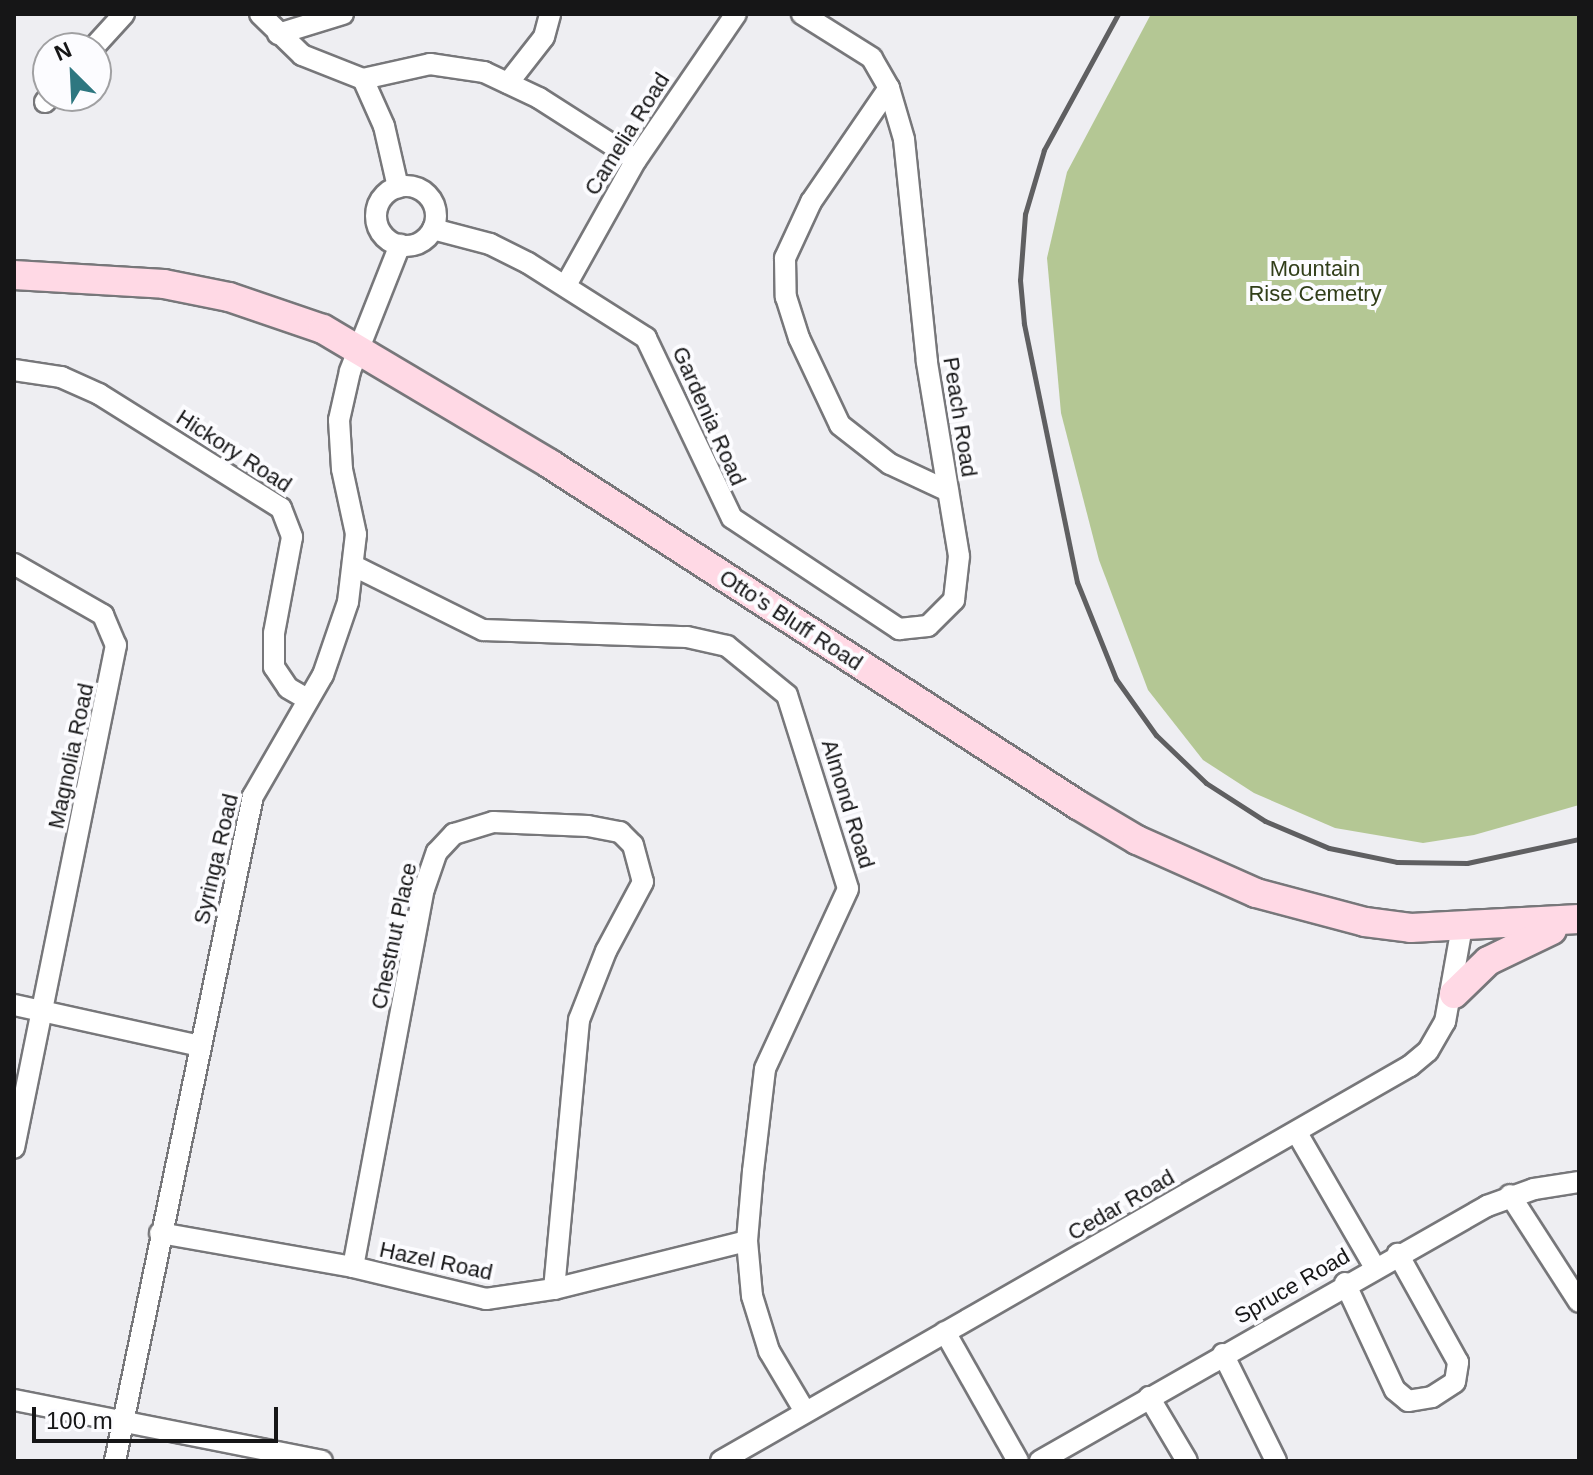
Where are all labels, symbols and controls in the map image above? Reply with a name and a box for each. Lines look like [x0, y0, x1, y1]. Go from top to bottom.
north arrow [32, 32, 112, 112]
text: N [50, 37, 75, 66]
street label: Camelia Road [579, 68, 675, 200]
park label: Mountain Rise Cemetry [1248, 255, 1382, 306]
street label: Gardenia Road [667, 342, 751, 490]
street label: Peach Road [937, 355, 983, 479]
street label: Hickory Road [171, 404, 297, 498]
street label: Otto's Bluff Road [715, 564, 867, 676]
street label: Magnolia Road [43, 681, 99, 831]
street label: Almond Road [816, 736, 880, 872]
street label: Syringa Road [188, 791, 244, 927]
street label: Chestnut Place [366, 860, 422, 1012]
street label: Cedar Road [1063, 1164, 1179, 1246]
street label: Hazel Road [377, 1236, 495, 1286]
street label: Spruce Road [1230, 1242, 1354, 1330]
scale bar [36, 1391, 282, 1441]
text: 100 m [46, 1407, 113, 1434]

